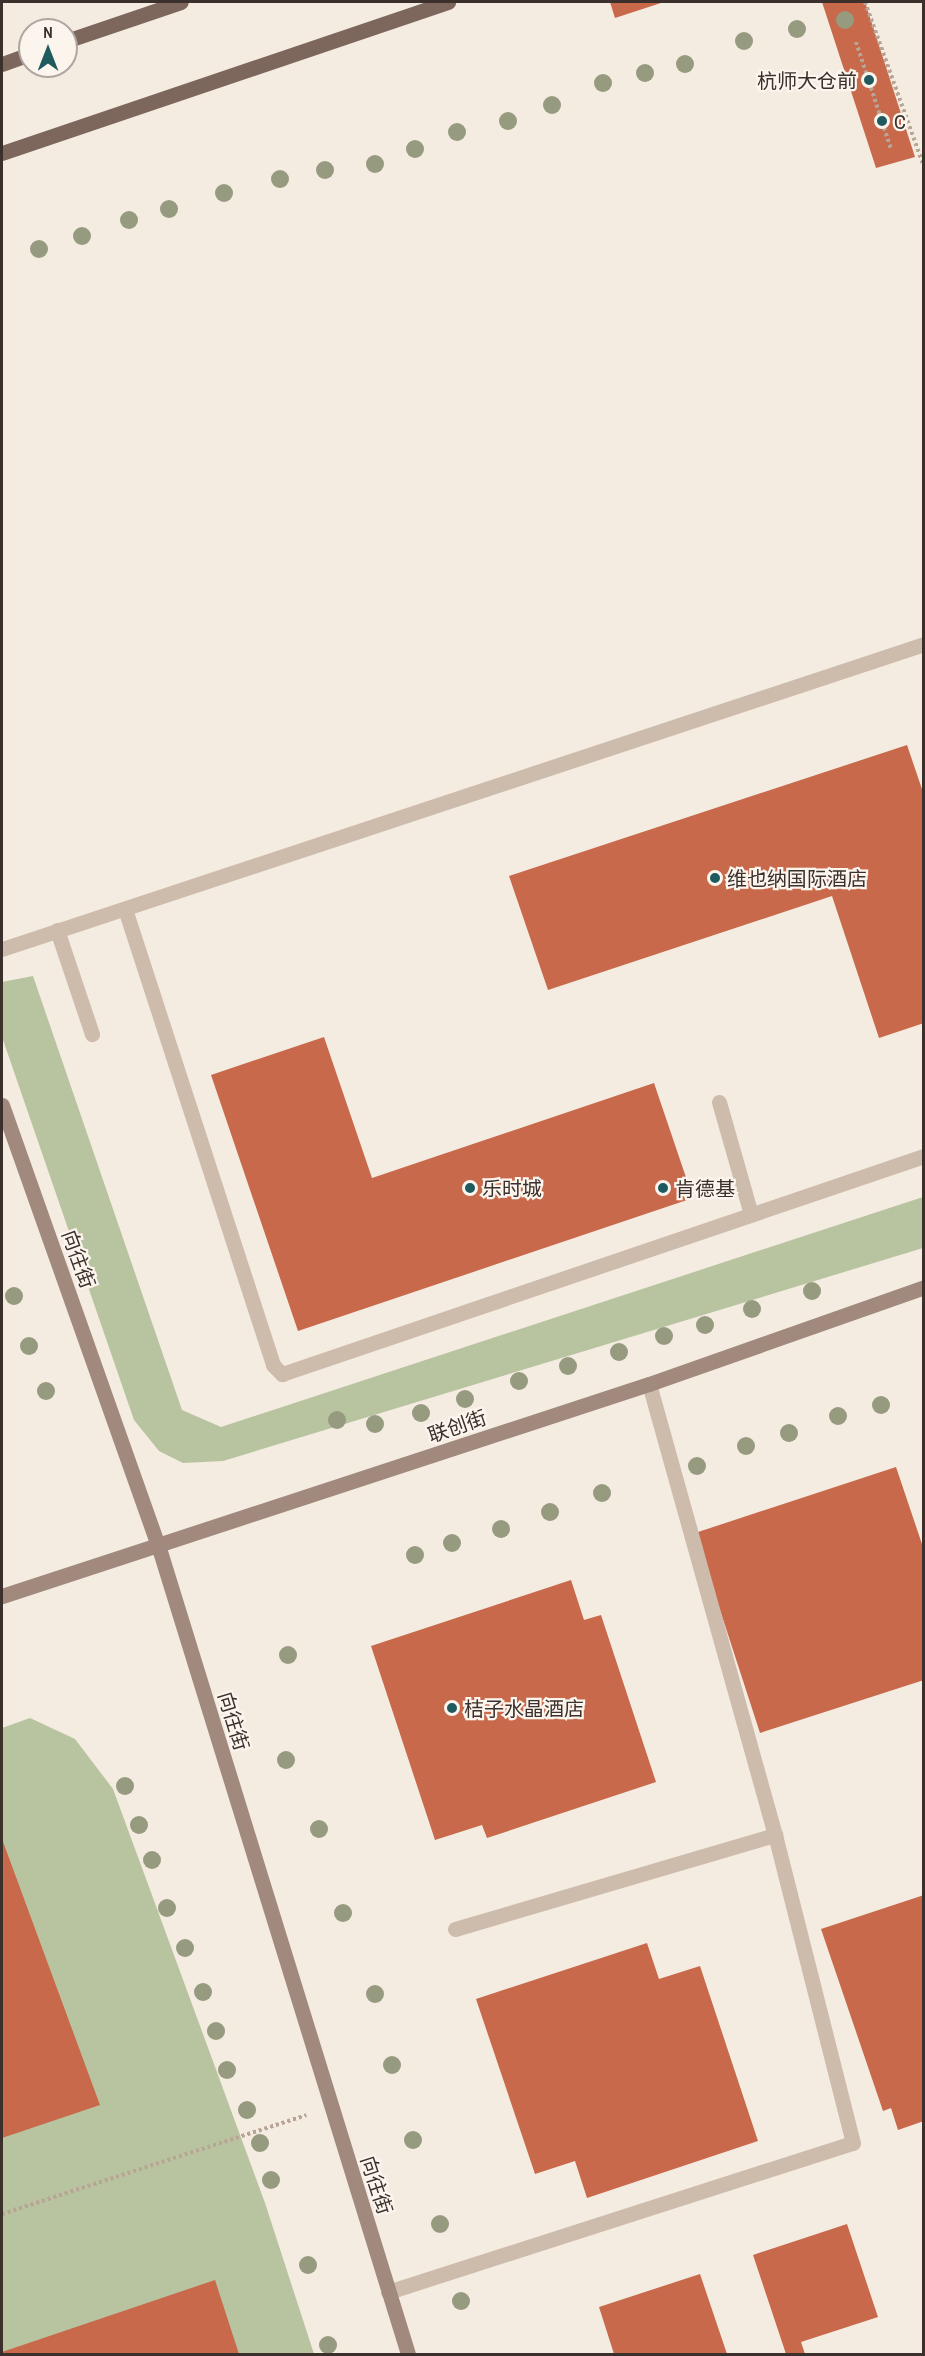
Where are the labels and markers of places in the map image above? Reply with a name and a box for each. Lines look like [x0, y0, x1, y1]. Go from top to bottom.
place label: 杭师大仓前 [757, 68, 857, 92]
marker: 杭师大仓前 [862, 73, 876, 87]
place label: C [894, 109, 906, 133]
marker: C [875, 114, 889, 128]
place label: 维也纳国际酒店 [727, 866, 867, 890]
marker: 维也纳国际酒店 [708, 871, 722, 885]
place label: 乐时城 [482, 1176, 542, 1200]
place label: 肯德基 [675, 1176, 735, 1200]
marker: 乐时城 [463, 1181, 477, 1195]
marker: 肯德基 [656, 1181, 670, 1195]
place label: 桔子水晶酒店 [464, 1696, 584, 1720]
marker: 桔子水晶酒店 [445, 1701, 459, 1715]

